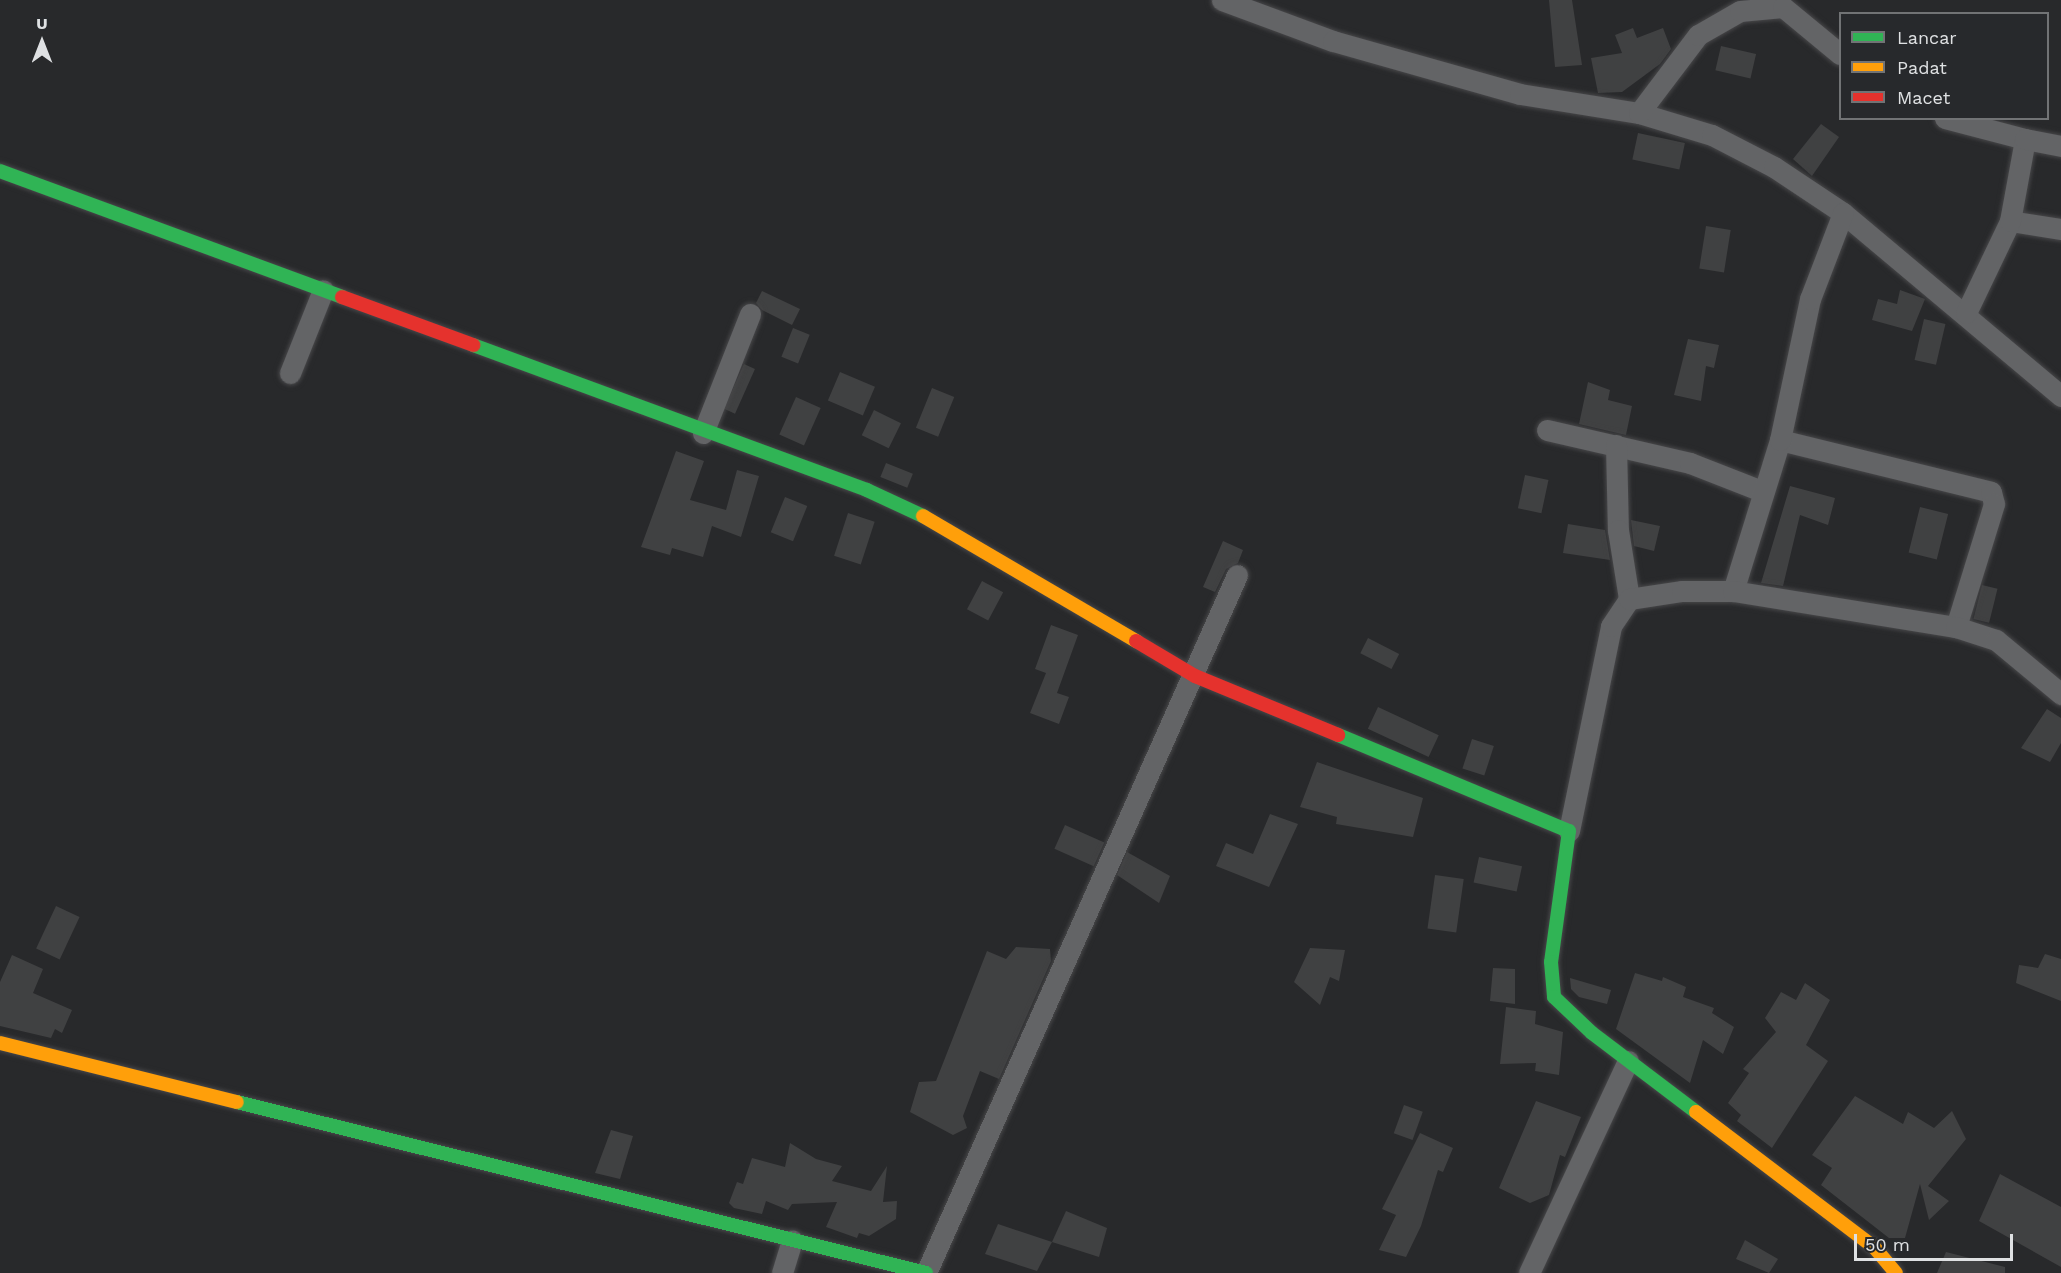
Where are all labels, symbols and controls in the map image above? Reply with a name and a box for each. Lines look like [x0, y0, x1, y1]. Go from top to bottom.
north arrow [12, 12, 72, 72]
legend [1839, 12, 2049, 120]
text: U [36, 14, 48, 33]
text: Lancar [1897, 27, 1957, 48]
text: Padat [1897, 57, 1947, 78]
text: Macet [1897, 87, 1950, 108]
scale bar [1857, 1222, 2016, 1260]
text: 50 m [1865, 1234, 1910, 1255]

